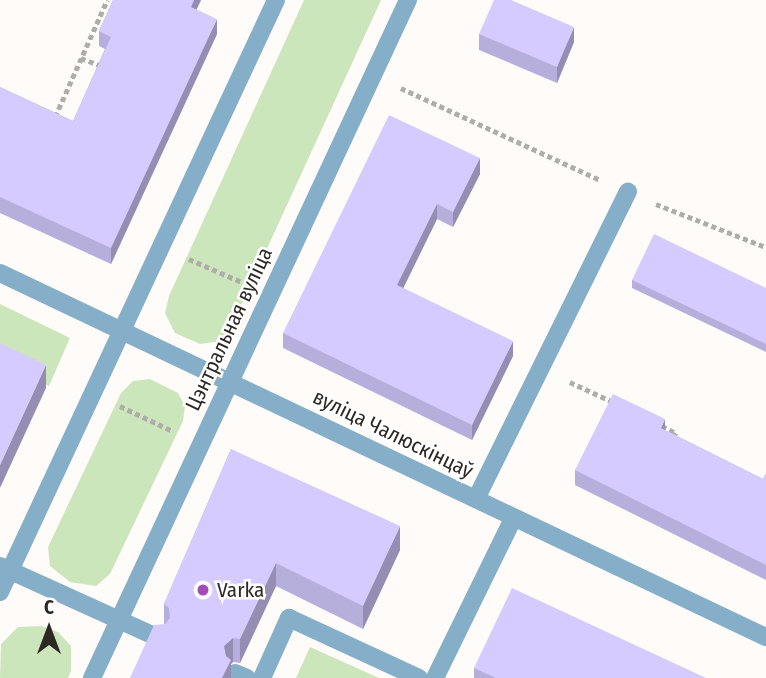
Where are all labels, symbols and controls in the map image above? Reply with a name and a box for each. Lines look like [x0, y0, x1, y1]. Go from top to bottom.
street label: Цэнтральная вуліца [180, 243, 278, 415]
street label: вуліца Чалюскінцаў [309, 384, 477, 484]
place label: Varka [217, 577, 264, 603]
marker: Varka [195, 582, 211, 598]
north arrow [14, 594, 84, 664]
text: С [44, 596, 54, 619]

